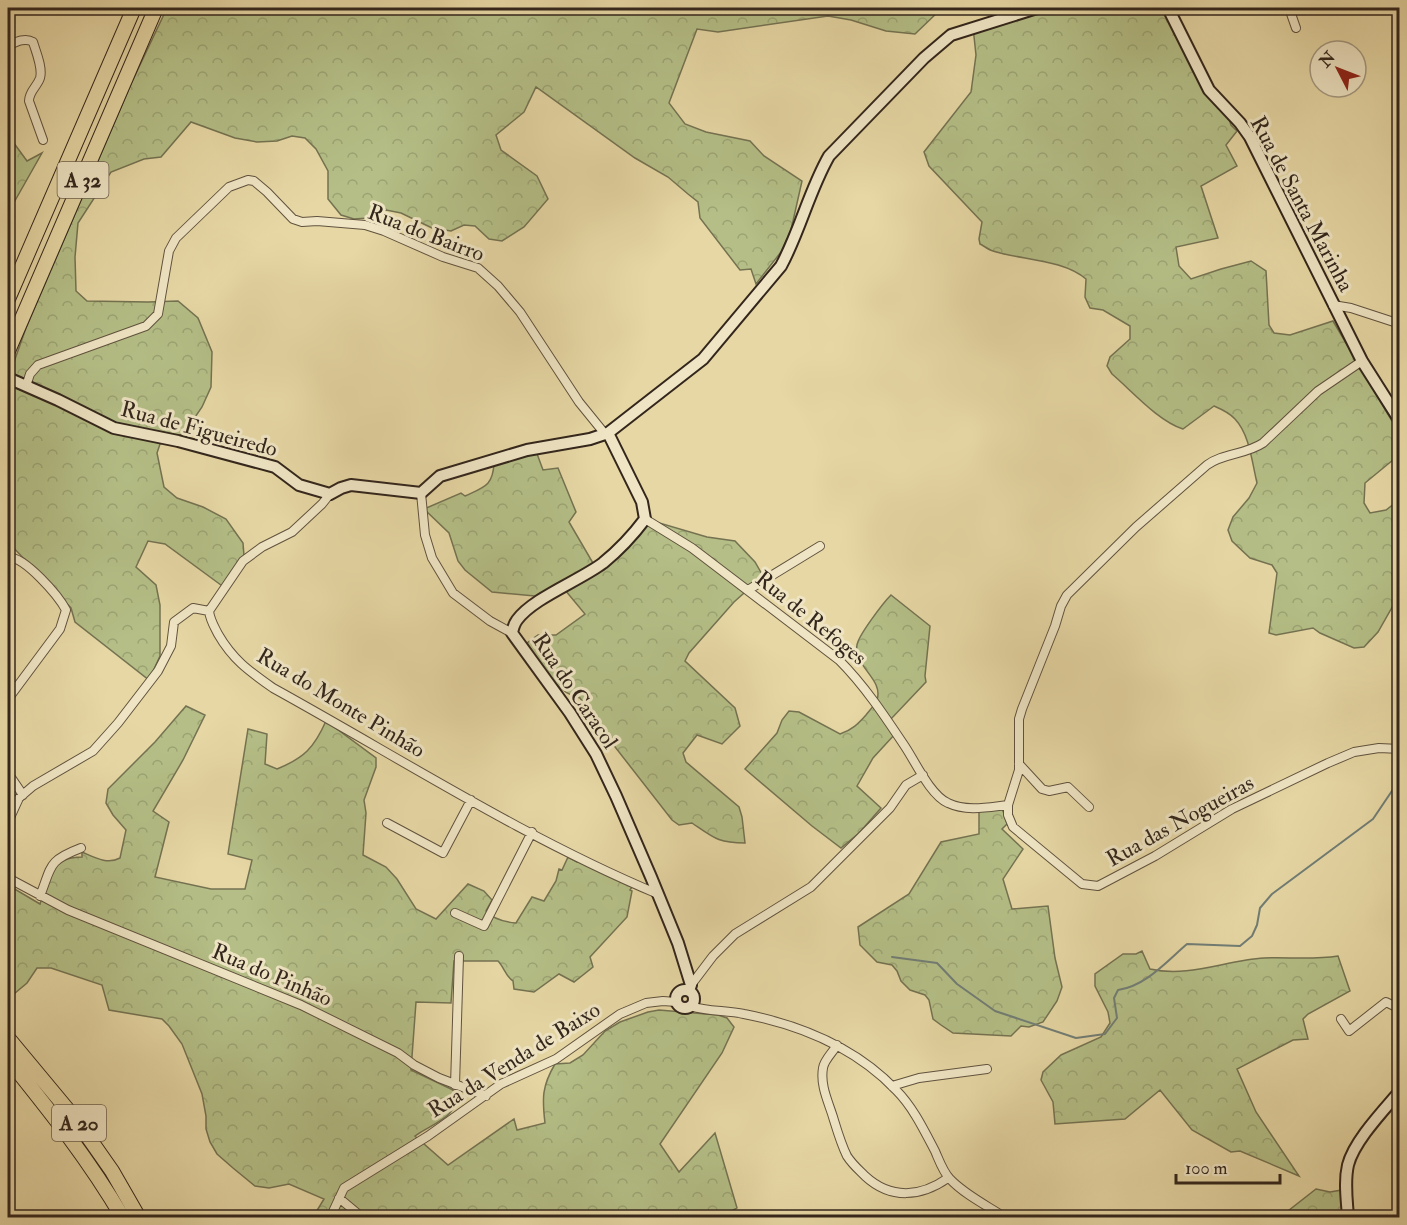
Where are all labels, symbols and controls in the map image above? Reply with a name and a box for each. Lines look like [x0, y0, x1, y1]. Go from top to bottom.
north arrow [1308, 39, 1368, 99]
text: N [1315, 47, 1340, 72]
street label: Rua de Santa Marinha [1244, 111, 1361, 297]
road number: A 32 [58, 162, 109, 198]
street label: Rua do Bairro [364, 198, 488, 268]
street label: Rua de Figueiredo [118, 395, 280, 463]
street label: Rua de Refoges [750, 565, 872, 671]
street label: Rua do Caracol [526, 628, 624, 755]
street label: Rua do Monte Pinhão [252, 642, 430, 764]
street label: Rua das Nogueiras [1101, 769, 1259, 873]
street label: Rua do Pinhão [208, 937, 336, 1013]
street label: Rua da Venda de Baixo [423, 996, 605, 1124]
road number: A 20 [52, 1105, 106, 1141]
scale bar [1176, 1147, 1280, 1185]
text: 100 m [1185, 1157, 1228, 1180]

